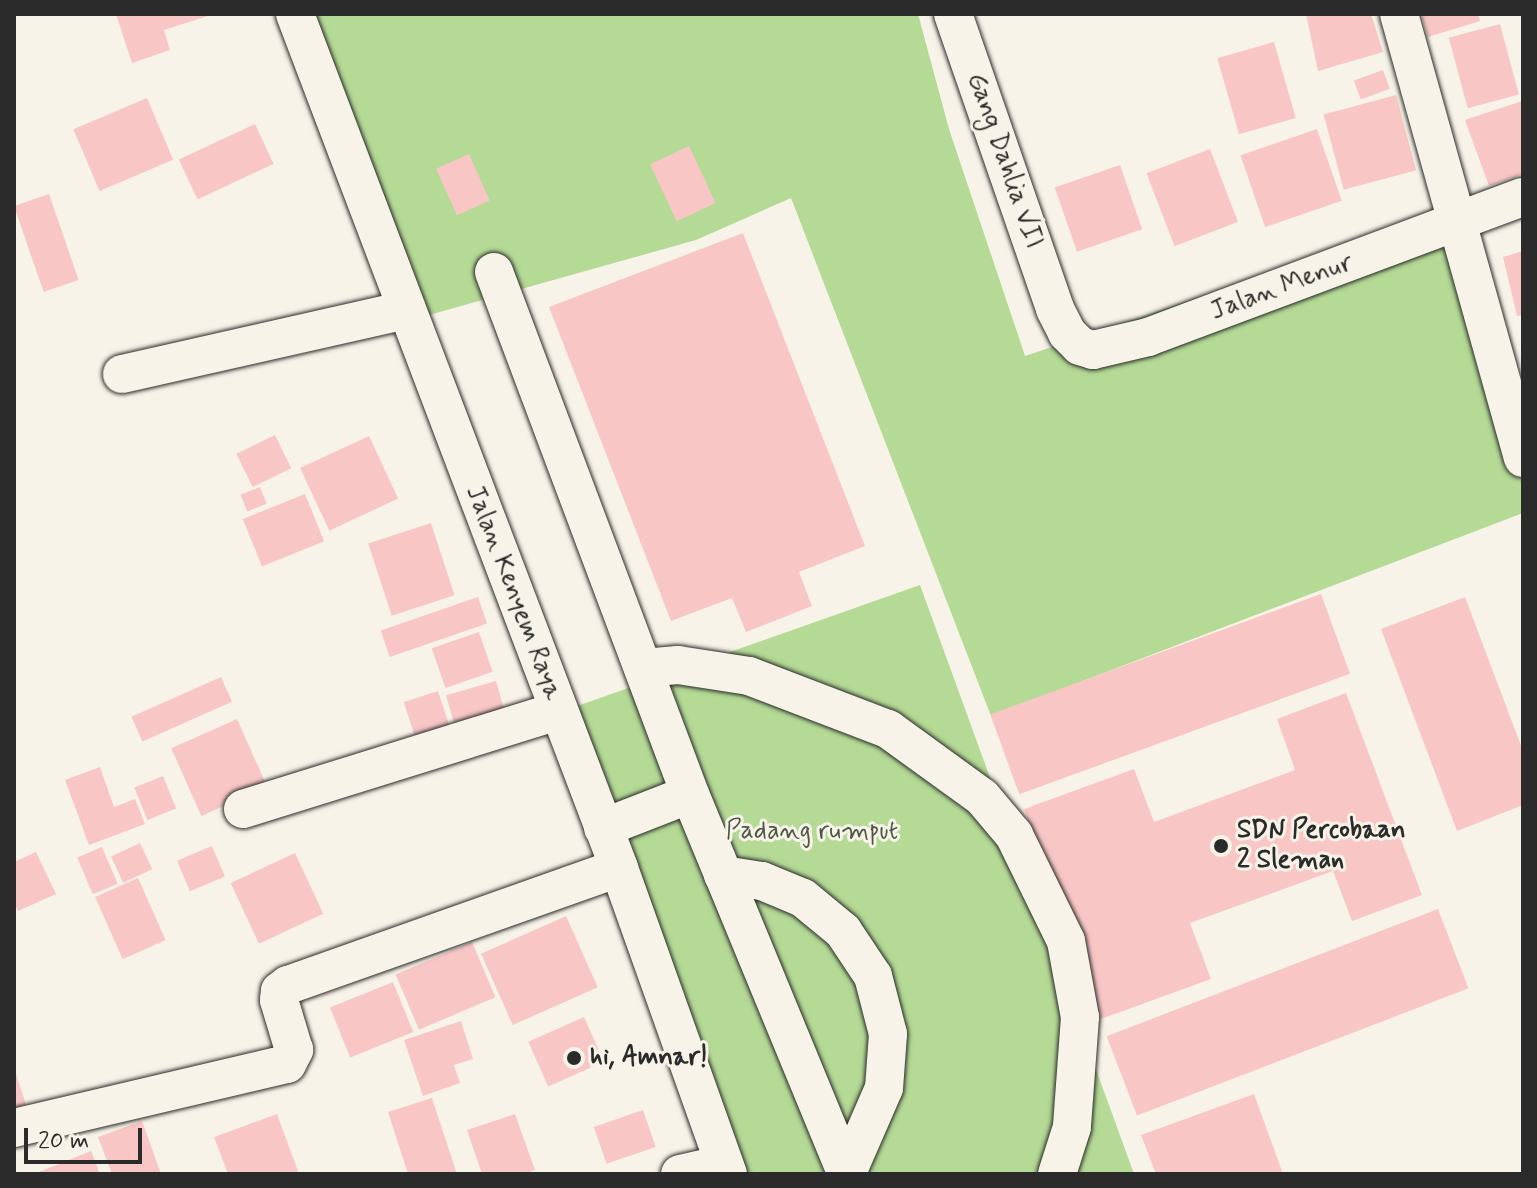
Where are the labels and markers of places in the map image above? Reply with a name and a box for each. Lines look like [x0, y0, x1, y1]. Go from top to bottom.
place label: SDN Percobaan 2 Sleman [1237, 815, 1406, 876]
marker: SDN Percobaan 2 Sleman [1212, 837, 1230, 855]
place label: hi, Amnar! [590, 1042, 705, 1074]
marker: hi, Amnar! [565, 1049, 583, 1067]

